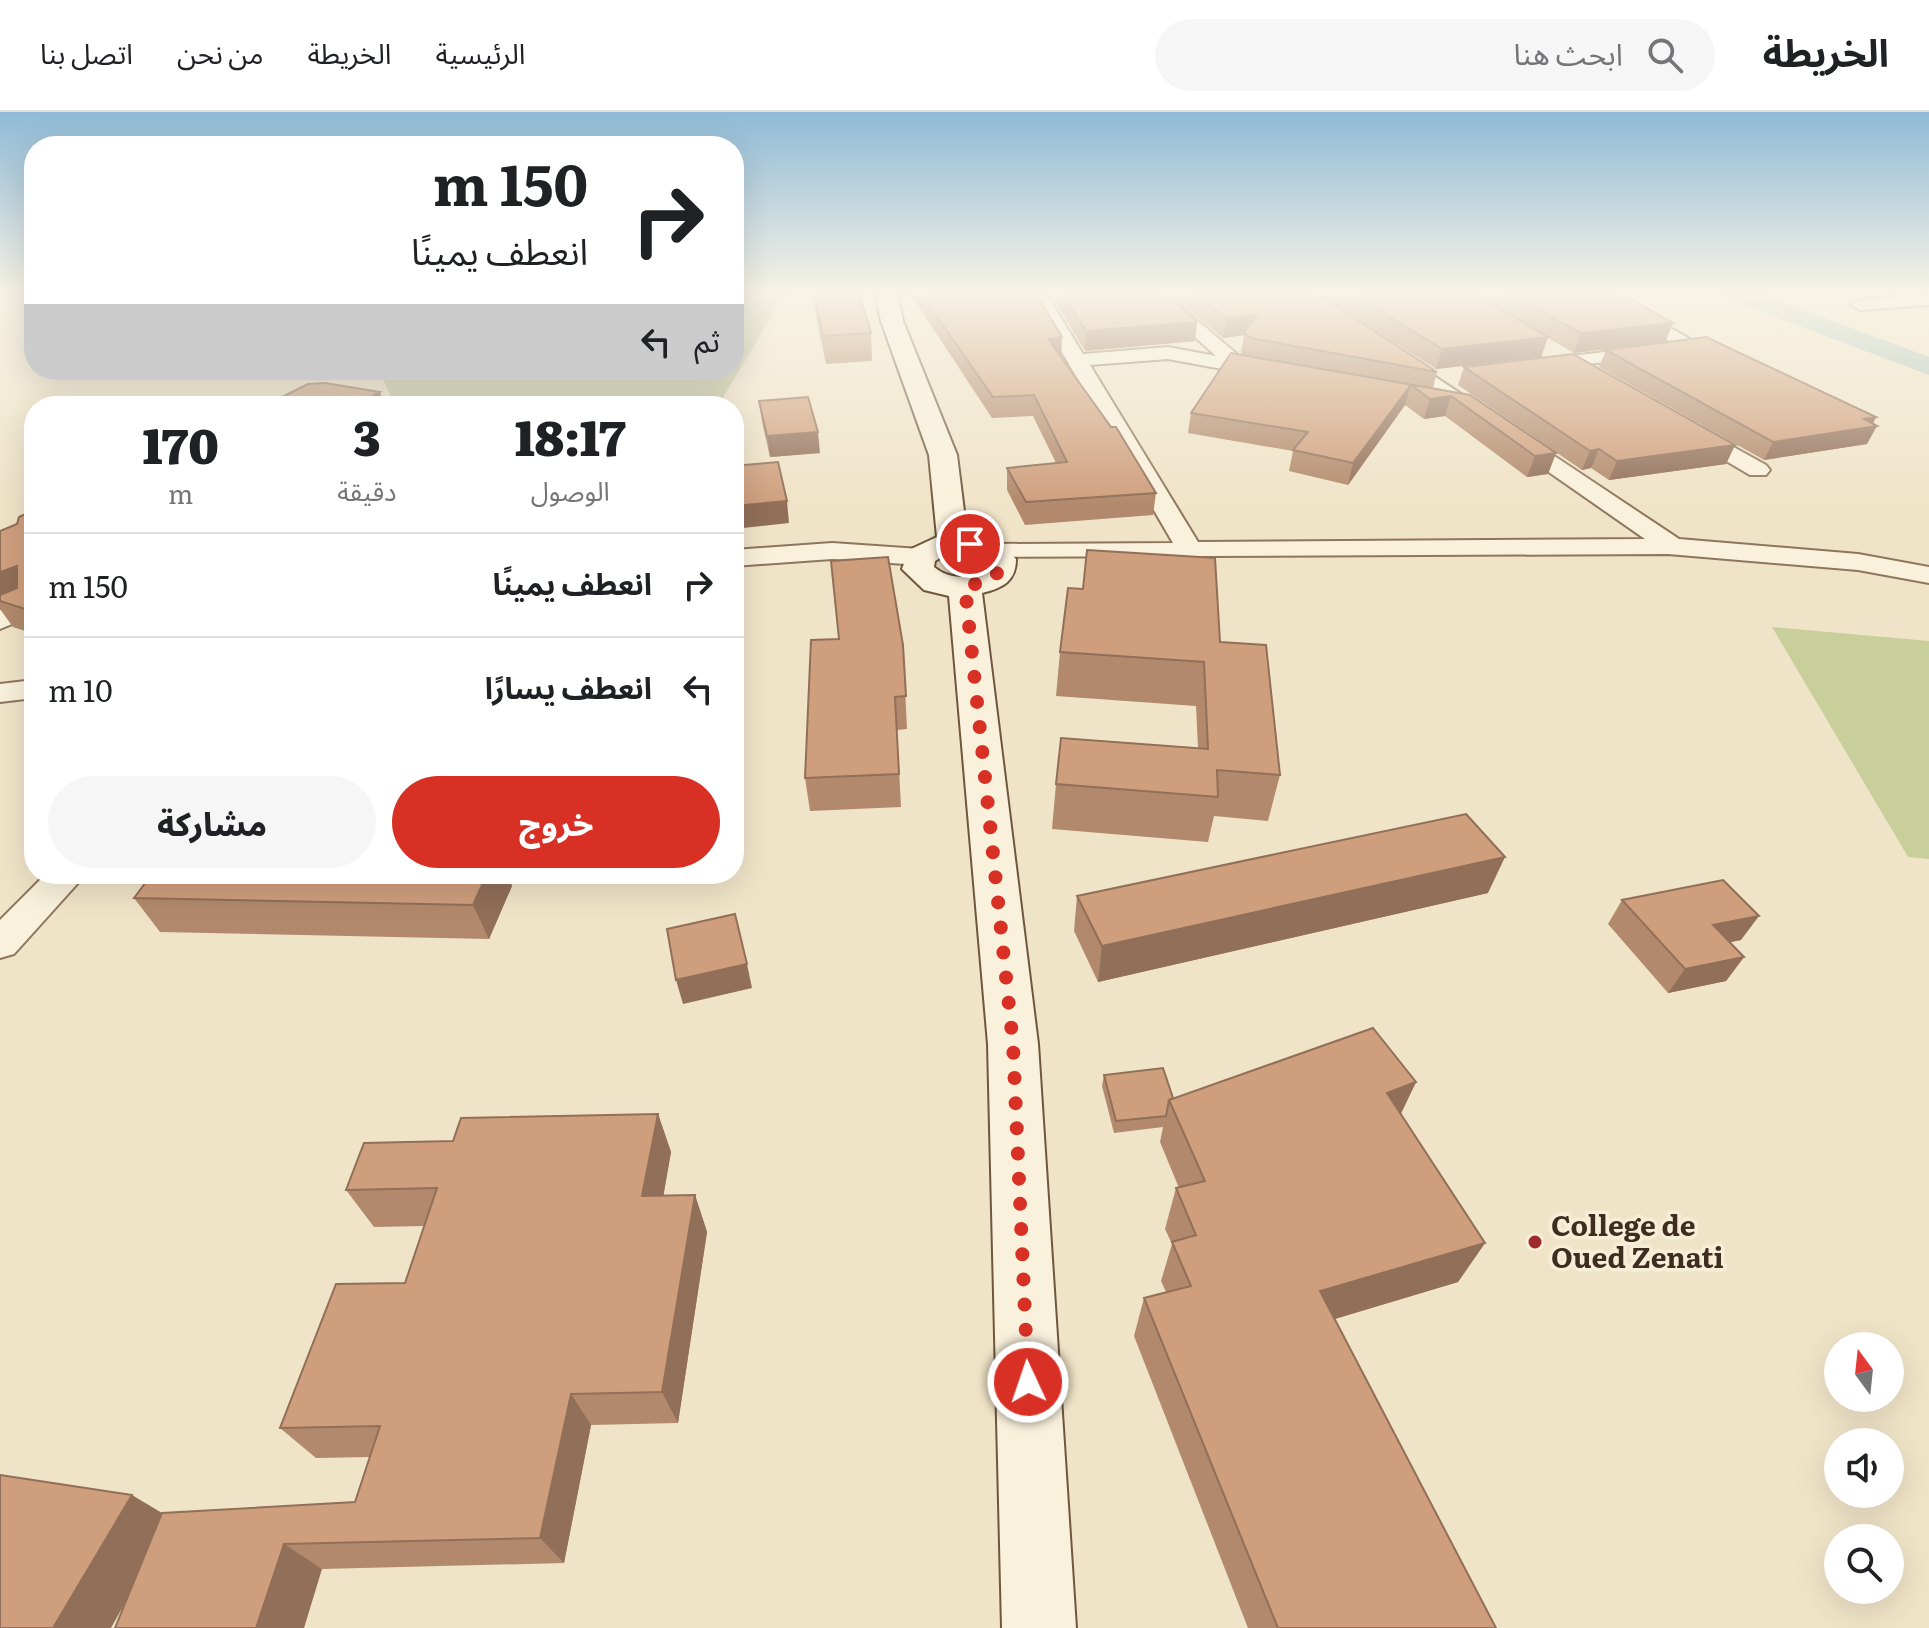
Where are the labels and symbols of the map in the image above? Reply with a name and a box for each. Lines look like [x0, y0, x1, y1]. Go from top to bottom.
pin [936, 510, 1004, 578]
place label: College de Oued Zenati [1551, 1203, 1724, 1277]
marker: College de Oued Zenati [1526, 1233, 1544, 1251]
north arrow [1824, 1332, 1904, 1412]
position arrow [986, 1340, 1070, 1424]

